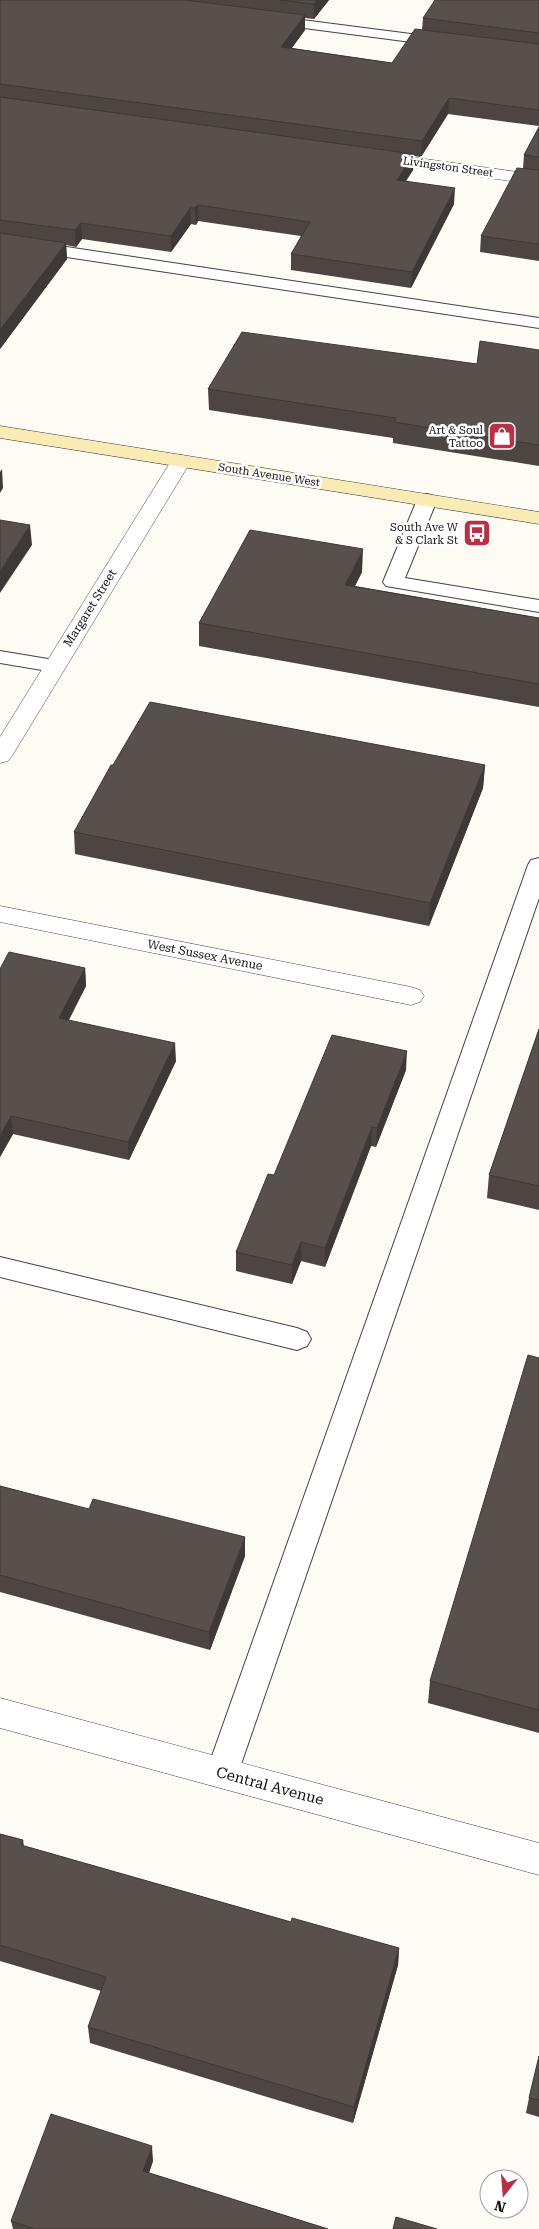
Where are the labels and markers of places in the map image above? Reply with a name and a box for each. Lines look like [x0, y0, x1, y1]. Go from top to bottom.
shop icon: Art & Soul Tattoo [487, 421, 517, 451]
place label: Art & Soul Tattoo [429, 424, 484, 450]
bus stop icon: South Ave W & S Clark St [462, 518, 492, 548]
place label: South Ave W & S Clark St [390, 521, 459, 547]

